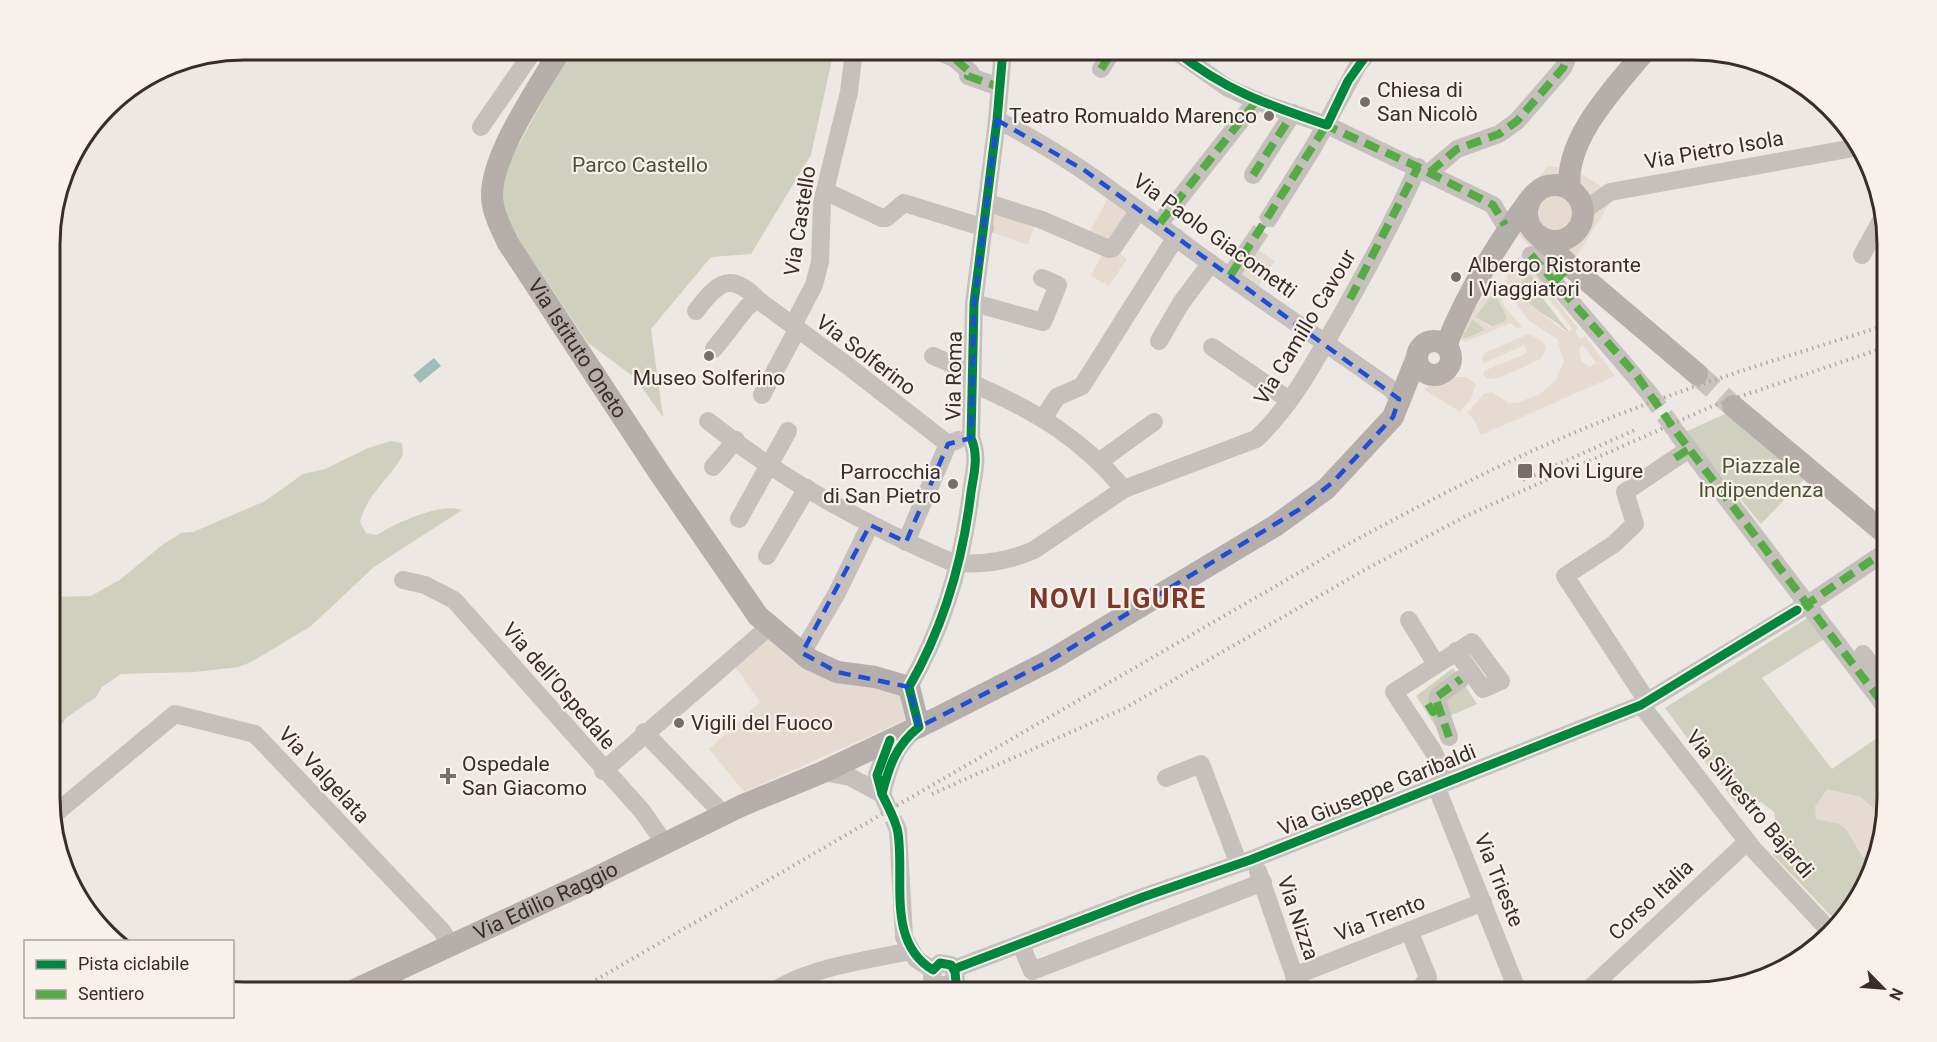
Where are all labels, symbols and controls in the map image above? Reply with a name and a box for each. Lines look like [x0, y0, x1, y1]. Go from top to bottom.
place label: Chiesa di San Nicolò [1377, 78, 1478, 126]
marker: Chiesa di San Nicolò [1358, 95, 1372, 109]
place label: Teatro Romualdo Marenco [1009, 104, 1257, 128]
marker: Teatro Romualdo Marenco [1262, 109, 1276, 123]
street label: Via Pietro Isola [1643, 126, 1785, 174]
park label: Parco Castello [572, 153, 708, 177]
street label: Via Castello [779, 164, 821, 278]
street label: Via Paolo Giacometti [1129, 169, 1301, 303]
street label: Via Camillo Cavour [1249, 245, 1361, 409]
place label: Albergo Ristorante I Viaggiatori [1468, 253, 1641, 301]
marker: Albergo Ristorante I Viaggiatori [1449, 270, 1463, 284]
street label: Via Istituto Oneto [523, 274, 632, 423]
street label: Via Solferino [811, 310, 921, 400]
street label: Via Roma [941, 331, 967, 421]
marker: Museo Solferino [702, 349, 716, 363]
place label: Museo Solferino [633, 366, 785, 390]
park label: Piazzale Indipendenza [1698, 454, 1824, 502]
place label: Novi Ligure [1538, 459, 1643, 483]
place label: Parrocchia di San Pietro [823, 460, 941, 508]
marker: Novi Ligure [1516, 462, 1534, 480]
marker: Parrocchia di San Pietro [946, 477, 960, 491]
district label: NOVI LIGURE [1029, 583, 1207, 615]
street label: Via dell'Ospedale [498, 618, 620, 754]
place label: Vigili del Fuoco [691, 711, 833, 735]
marker: Vigili del Fuoco [672, 716, 686, 730]
street label: Via Valgelata [274, 722, 374, 828]
street label: Via Silvestro Bajardi [1681, 725, 1819, 883]
street label: Via Giuseppe Garibaldi [1275, 739, 1479, 841]
place label: Ospedale San Giacomo [462, 752, 587, 800]
marker: Ospedale San Giacomo [439, 767, 457, 785]
street label: Via Trieste [1469, 830, 1529, 930]
street label: Corso Italia [1604, 855, 1698, 945]
street label: Via Edilio Raggio [470, 857, 622, 945]
street label: Via Nizza [1272, 873, 1324, 963]
street label: Via Trento [1331, 890, 1429, 946]
legend [24, 940, 234, 1018]
text: Pista ciclabile [78, 953, 189, 974]
north arrow [1853, 958, 1913, 1018]
text: Sentiero [78, 983, 144, 1004]
text: N [1885, 985, 1907, 1003]

